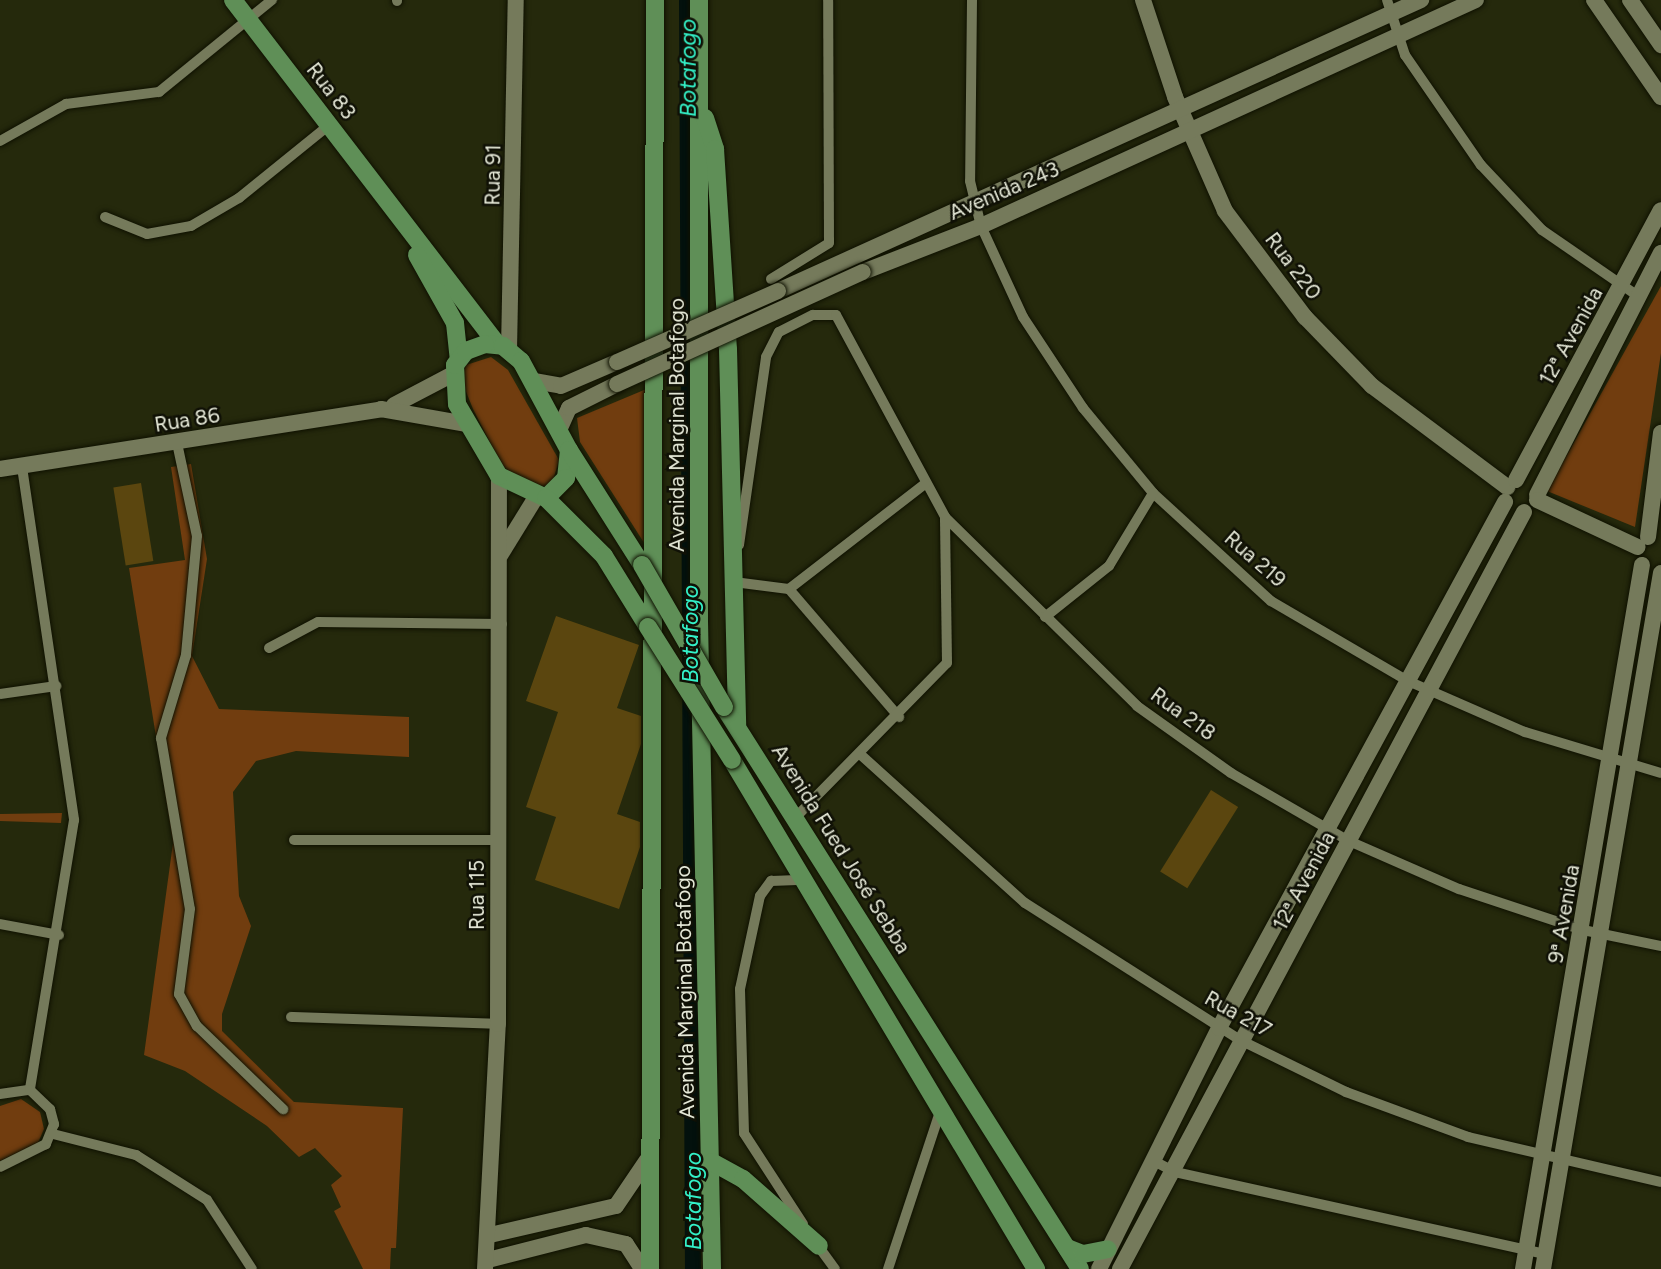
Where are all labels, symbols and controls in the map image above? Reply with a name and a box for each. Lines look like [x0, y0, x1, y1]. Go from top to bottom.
water label: Botafogo [674, 19, 702, 117]
street label: Rua 83 [301, 58, 361, 124]
street label: Rua 91 [480, 144, 506, 206]
street label: Avenida 243 [945, 157, 1063, 225]
street label: Rua 220 [1260, 227, 1326, 305]
street label: 12ª Avenida [1534, 283, 1608, 389]
street label: Avenida Marginal Botafogo [664, 298, 690, 552]
street label: Rua 86 [153, 402, 221, 438]
street label: Rua 219 [1219, 526, 1291, 592]
water label: Botafogo [676, 585, 704, 683]
street label: Rua 218 [1146, 682, 1220, 746]
street label: Avenida Fued José Sebba [766, 740, 916, 958]
street label: 12ª Avenida [1267, 827, 1341, 935]
street label: Rua 115 [464, 860, 490, 930]
street label: 9ª Avenida [1543, 863, 1585, 965]
street label: Avenida Marginal Botafogo [670, 865, 700, 1119]
street label: Rua 217 [1200, 985, 1276, 1043]
water label: Botafogo [679, 1152, 707, 1250]

